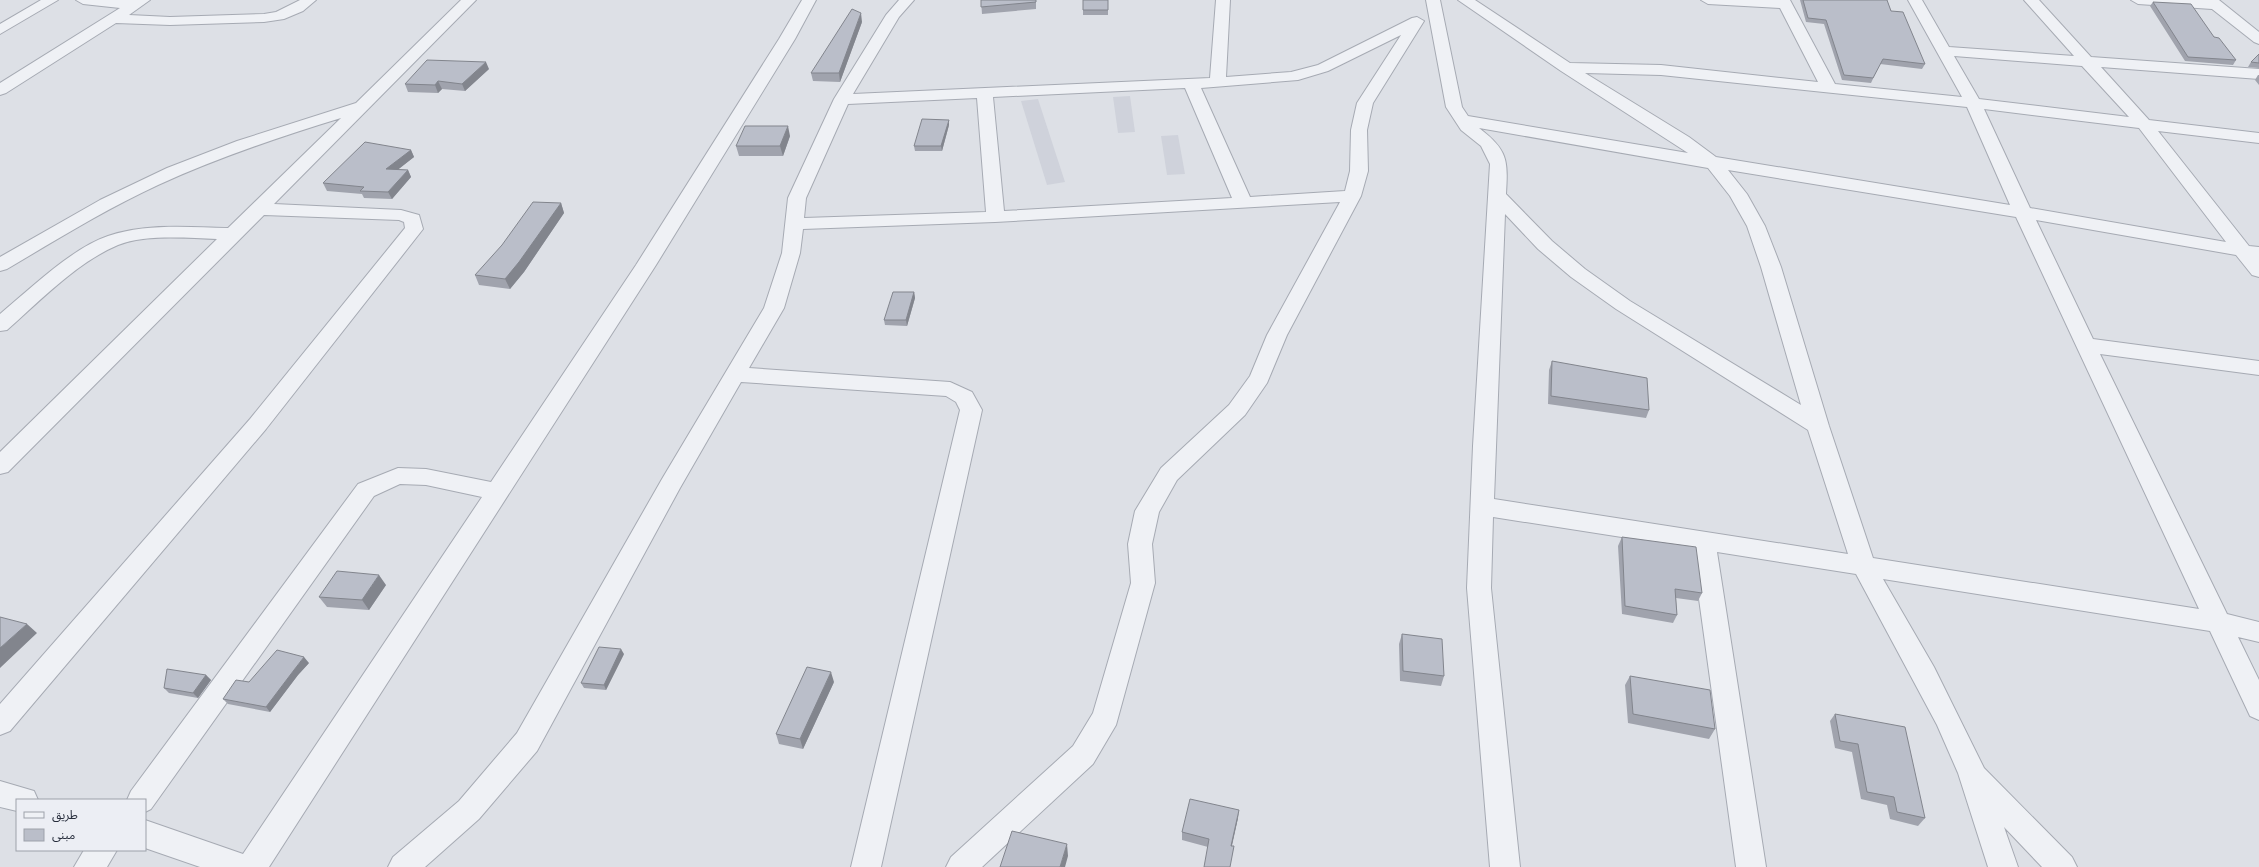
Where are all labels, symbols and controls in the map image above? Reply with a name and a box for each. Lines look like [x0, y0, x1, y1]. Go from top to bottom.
legend [16, 799, 146, 851]
text: طريق [52, 808, 78, 823]
text: مبنى [52, 828, 75, 842]

